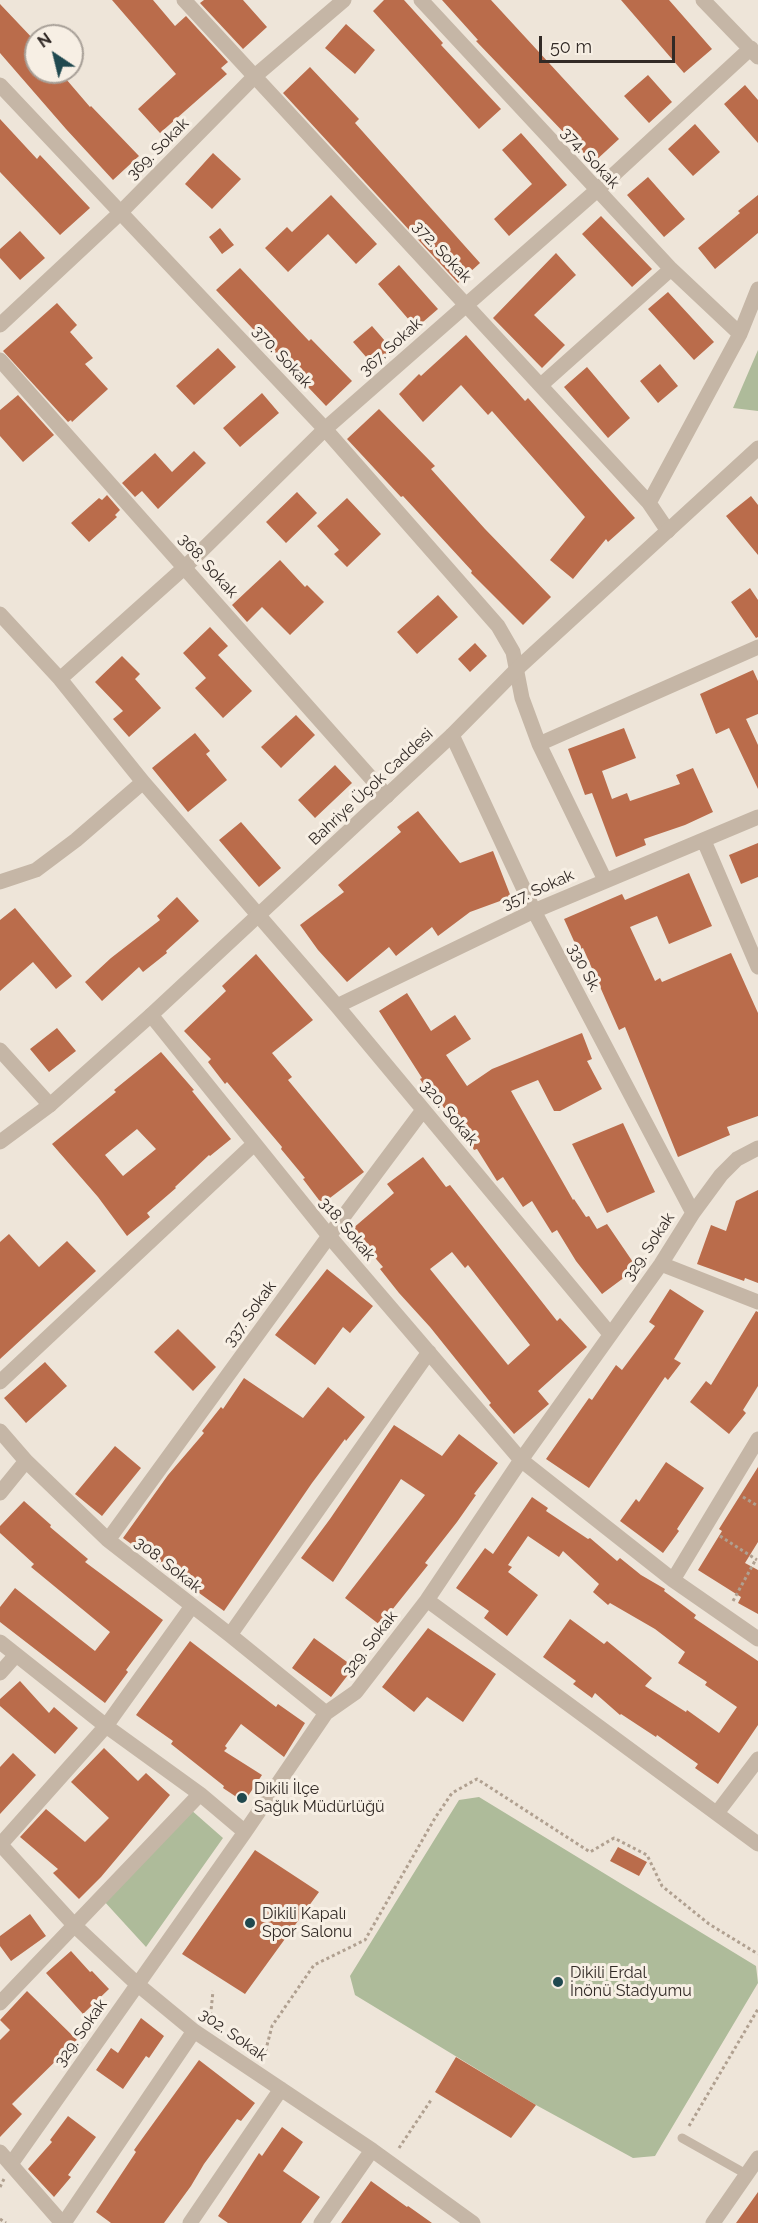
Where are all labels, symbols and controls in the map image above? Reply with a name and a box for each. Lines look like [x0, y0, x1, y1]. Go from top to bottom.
north arrow [24, 24, 84, 84]
scale bar [542, 24, 678, 62]
text: N [34, 29, 55, 52]
text: 50 m [550, 36, 592, 57]
street label: 369. Sokak [123, 114, 193, 184]
street label: 374. Sokak [557, 123, 623, 193]
street label: 372. Sokak [409, 217, 475, 287]
street label: 367. Sokak [356, 314, 426, 380]
street label: 370. Sokak [248, 322, 316, 392]
street label: 368. Sokak [174, 530, 242, 602]
street label: Bahriye Üçok Caddesi [305, 725, 437, 849]
street label: 357. Sokak [499, 866, 577, 914]
street label: 330 Sk. [563, 940, 605, 996]
street label: 320. Sokak [416, 1077, 482, 1149]
street label: 318. Sokak [315, 1193, 379, 1265]
street label: 329. Sokak [619, 1209, 679, 1285]
street label: 337. Sokak [220, 1277, 280, 1351]
street label: 308. Sokak [131, 1533, 205, 1597]
street label: 329. Sokak [338, 1607, 402, 1681]
place label: Dikili İlçe Sağlık Müdürlüğü [254, 1779, 385, 1817]
marker: Dikili İlçe Sağlık Müdürlüğü [235, 1791, 249, 1805]
place label: Dikili Kapalı Spor Salonu [262, 1904, 352, 1942]
marker: Dikili Kapalı Spor Salonu [243, 1916, 257, 1930]
place label: Dikili Erdal İnönü Stadyumu [570, 1963, 692, 2001]
marker: Dikili Erdal İnönü Stadyumu [551, 1975, 565, 1989]
street label: 329. Sokak [51, 1995, 111, 2071]
street label: 302. Sokak [195, 2005, 271, 2065]

